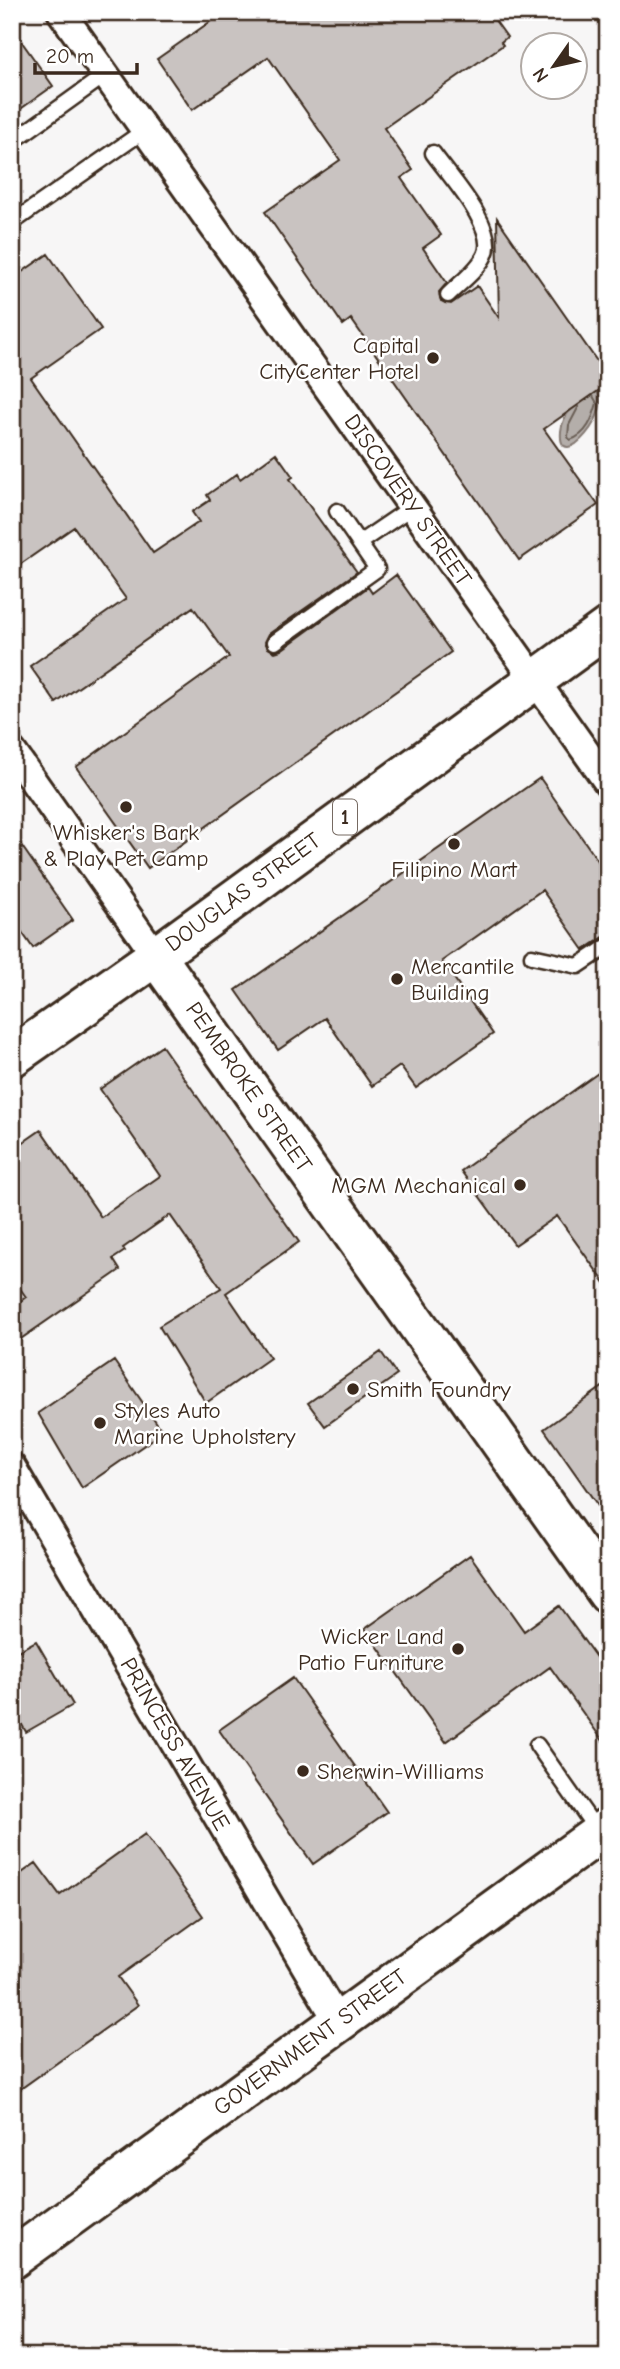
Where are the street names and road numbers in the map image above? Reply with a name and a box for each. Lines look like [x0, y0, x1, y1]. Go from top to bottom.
street label: DISCOVERY STREET [339, 409, 477, 591]
road number: 1 [333, 800, 357, 834]
street label: DOUGLAS STREET [160, 827, 326, 957]
street label: PEMBROKE STREET [180, 997, 318, 1177]
street label: PRINCESS AVENUE [114, 1653, 236, 1835]
street label: GOVERNMENT STREET [208, 1963, 412, 2121]

